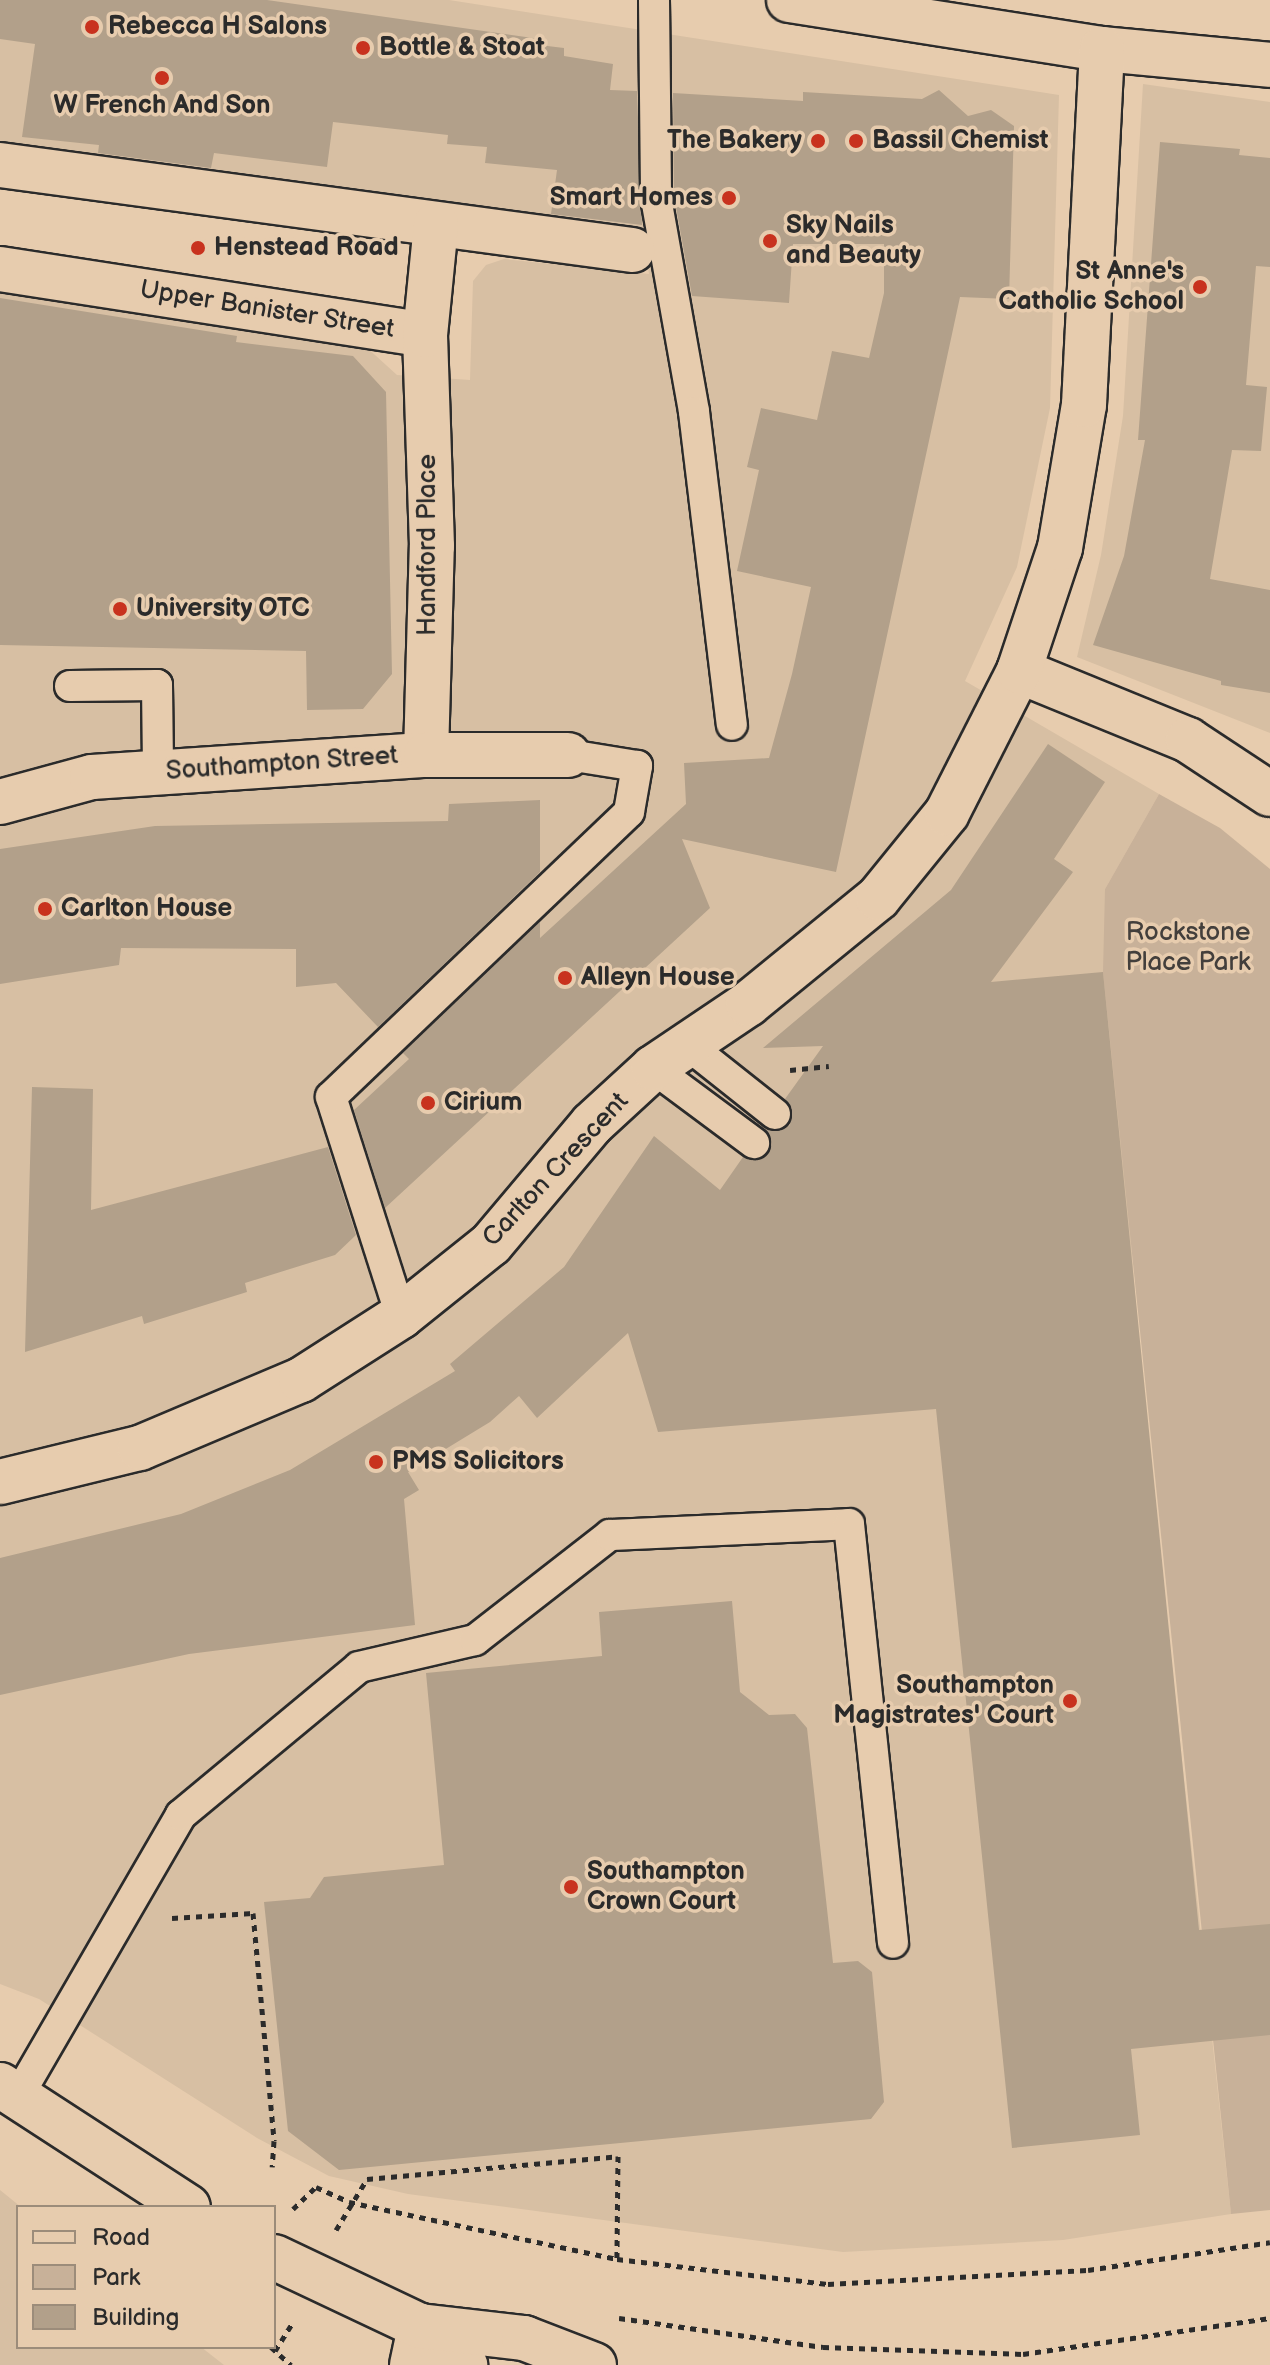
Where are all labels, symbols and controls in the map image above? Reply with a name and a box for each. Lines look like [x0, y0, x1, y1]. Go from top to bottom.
place label: Rebecca H Salons [108, 11, 327, 43]
marker: Rebecca H Salons [83, 18, 101, 36]
place label: Bottle & Stoat [379, 32, 545, 64]
marker: Bottle & Stoat [354, 39, 372, 57]
marker: W French And Son [153, 69, 171, 87]
place label: W French And Son [53, 90, 271, 122]
place label: The Bakery [667, 125, 802, 157]
place label: Bassil Chemist [872, 125, 1048, 157]
marker: The Bakery [809, 132, 827, 150]
marker: Bassil Chemist [847, 132, 865, 150]
place label: Smart Homes [550, 182, 713, 214]
marker: Smart Homes [720, 189, 738, 207]
place label: Sky Nails and Beauty [786, 210, 921, 272]
place label: Henstead Road [214, 232, 399, 264]
marker: Sky Nails and Beauty [761, 232, 779, 250]
marker: Henstead Road [189, 239, 207, 257]
place label: St Anne's Catholic School [998, 256, 1184, 318]
street label: Upper Banister Street [137, 274, 397, 346]
marker: St Anne's Catholic School [1191, 278, 1209, 296]
street label: Handford Place [412, 454, 444, 636]
place label: University OTC [136, 593, 310, 625]
marker: University OTC [111, 600, 129, 618]
street label: Southampton Street [165, 740, 399, 788]
place label: Carlton House [61, 893, 232, 925]
marker: Carlton House [36, 900, 54, 918]
park label: Rockstone Place Park [1125, 917, 1251, 978]
place label: Alleyn House [581, 962, 735, 994]
marker: Alleyn House [556, 969, 574, 987]
street label: Carlton Crescent [477, 1086, 635, 1254]
place label: Cirium [444, 1087, 522, 1119]
marker: Cirium [419, 1094, 437, 1112]
place label: PMS Solicitors [392, 1446, 564, 1478]
marker: PMS Solicitors [367, 1453, 385, 1471]
place label: Southampton Magistrates' Court [833, 1670, 1054, 1732]
marker: Southampton Magistrates' Court [1061, 1692, 1079, 1710]
place label: Southampton Crown Court [587, 1856, 745, 1918]
marker: Southampton Crown Court [562, 1878, 580, 1896]
legend [16, 2205, 276, 2349]
text: Road [92, 2223, 150, 2252]
text: Park [92, 2263, 140, 2292]
text: Building [92, 2303, 179, 2332]

